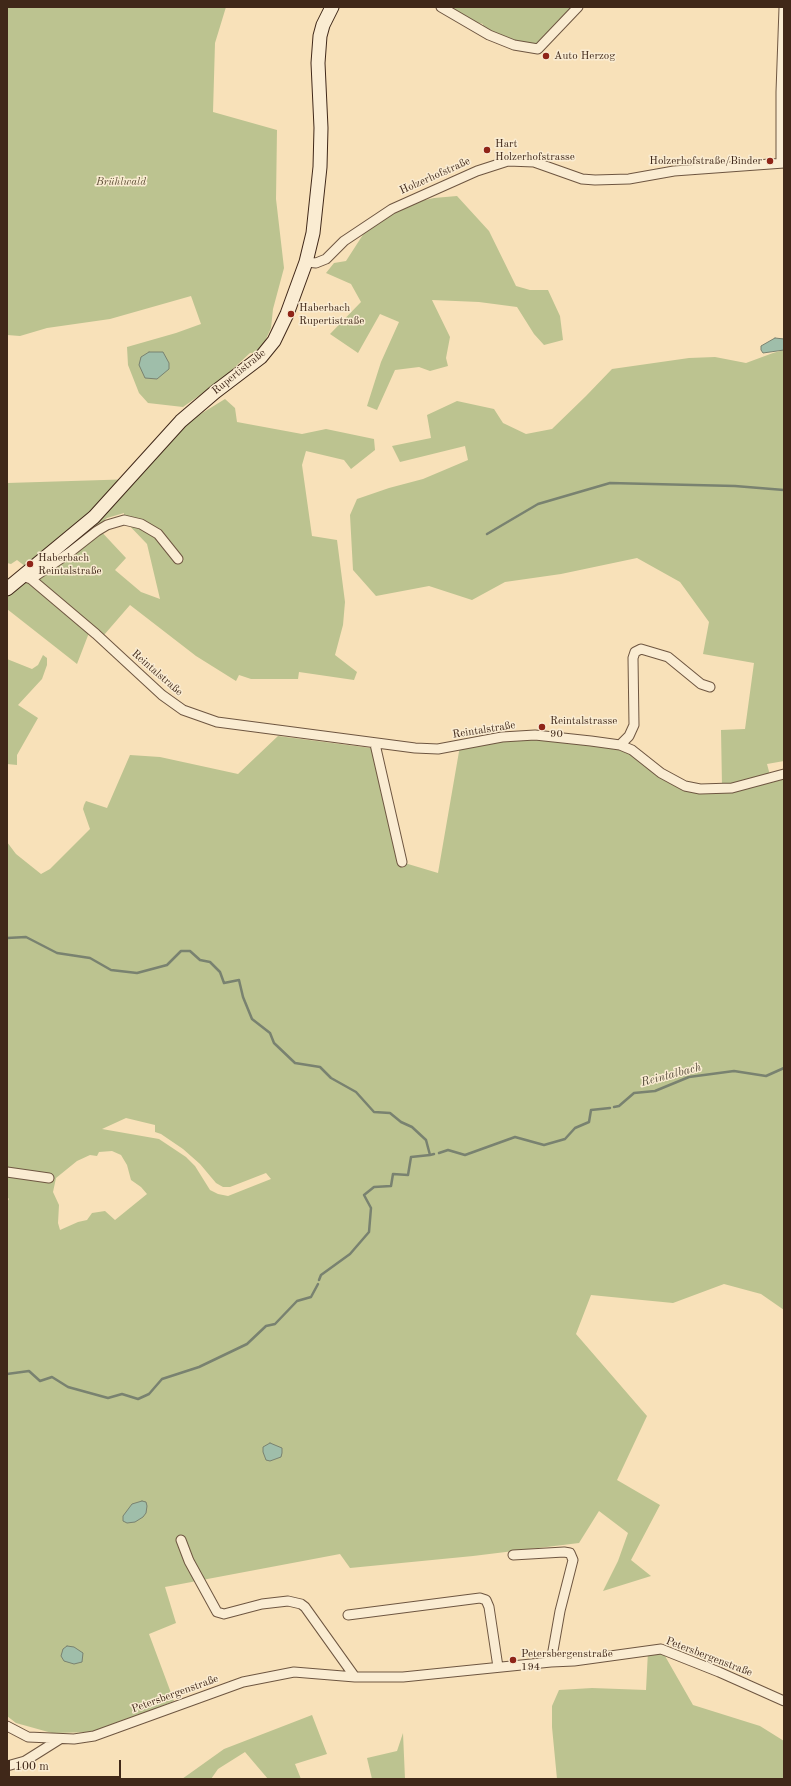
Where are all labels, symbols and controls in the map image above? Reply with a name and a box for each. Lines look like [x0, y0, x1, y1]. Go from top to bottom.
place label: Auto Herzog [554, 49, 615, 63]
marker: Auto Herzog [541, 51, 551, 61]
place label: Hart Holzerhofstrasse [495, 137, 575, 163]
marker: Hart Holzerhofstrasse [482, 145, 492, 155]
place label: Holzerhofstraße/Binder [649, 154, 762, 168]
street label: Holzerhofstraße [398, 155, 472, 197]
marker: Holzerhofstraße/Binder [765, 156, 775, 166]
park label: Brühlwald [96, 175, 146, 189]
place label: Haberbach Rupertistraße [299, 301, 364, 327]
marker: Haberbach Rupertistraße [286, 309, 296, 319]
street label: Rupertistraße [209, 346, 269, 398]
place label: Haberbach Reintalstraße [38, 551, 102, 577]
marker: Haberbach Reintalstraße [25, 559, 35, 569]
street label: Reintalstraße [129, 647, 185, 699]
place label: Reintalstrasse 90 [550, 714, 617, 740]
street label: Reintalstraße [452, 719, 516, 741]
marker: Reintalstrasse 90 [537, 722, 547, 732]
water label: Reintalbach [639, 1060, 703, 1090]
street label: Petersbergenstraße [664, 1634, 754, 1680]
place label: Petersbergenstraße 194 [521, 1647, 613, 1673]
marker: Petersbergenstraße 194 [508, 1655, 518, 1665]
street label: Petersbergenstraße [130, 1672, 220, 1716]
scale bar [10, 1752, 123, 1778]
text: 100 m [15, 1761, 49, 1773]

